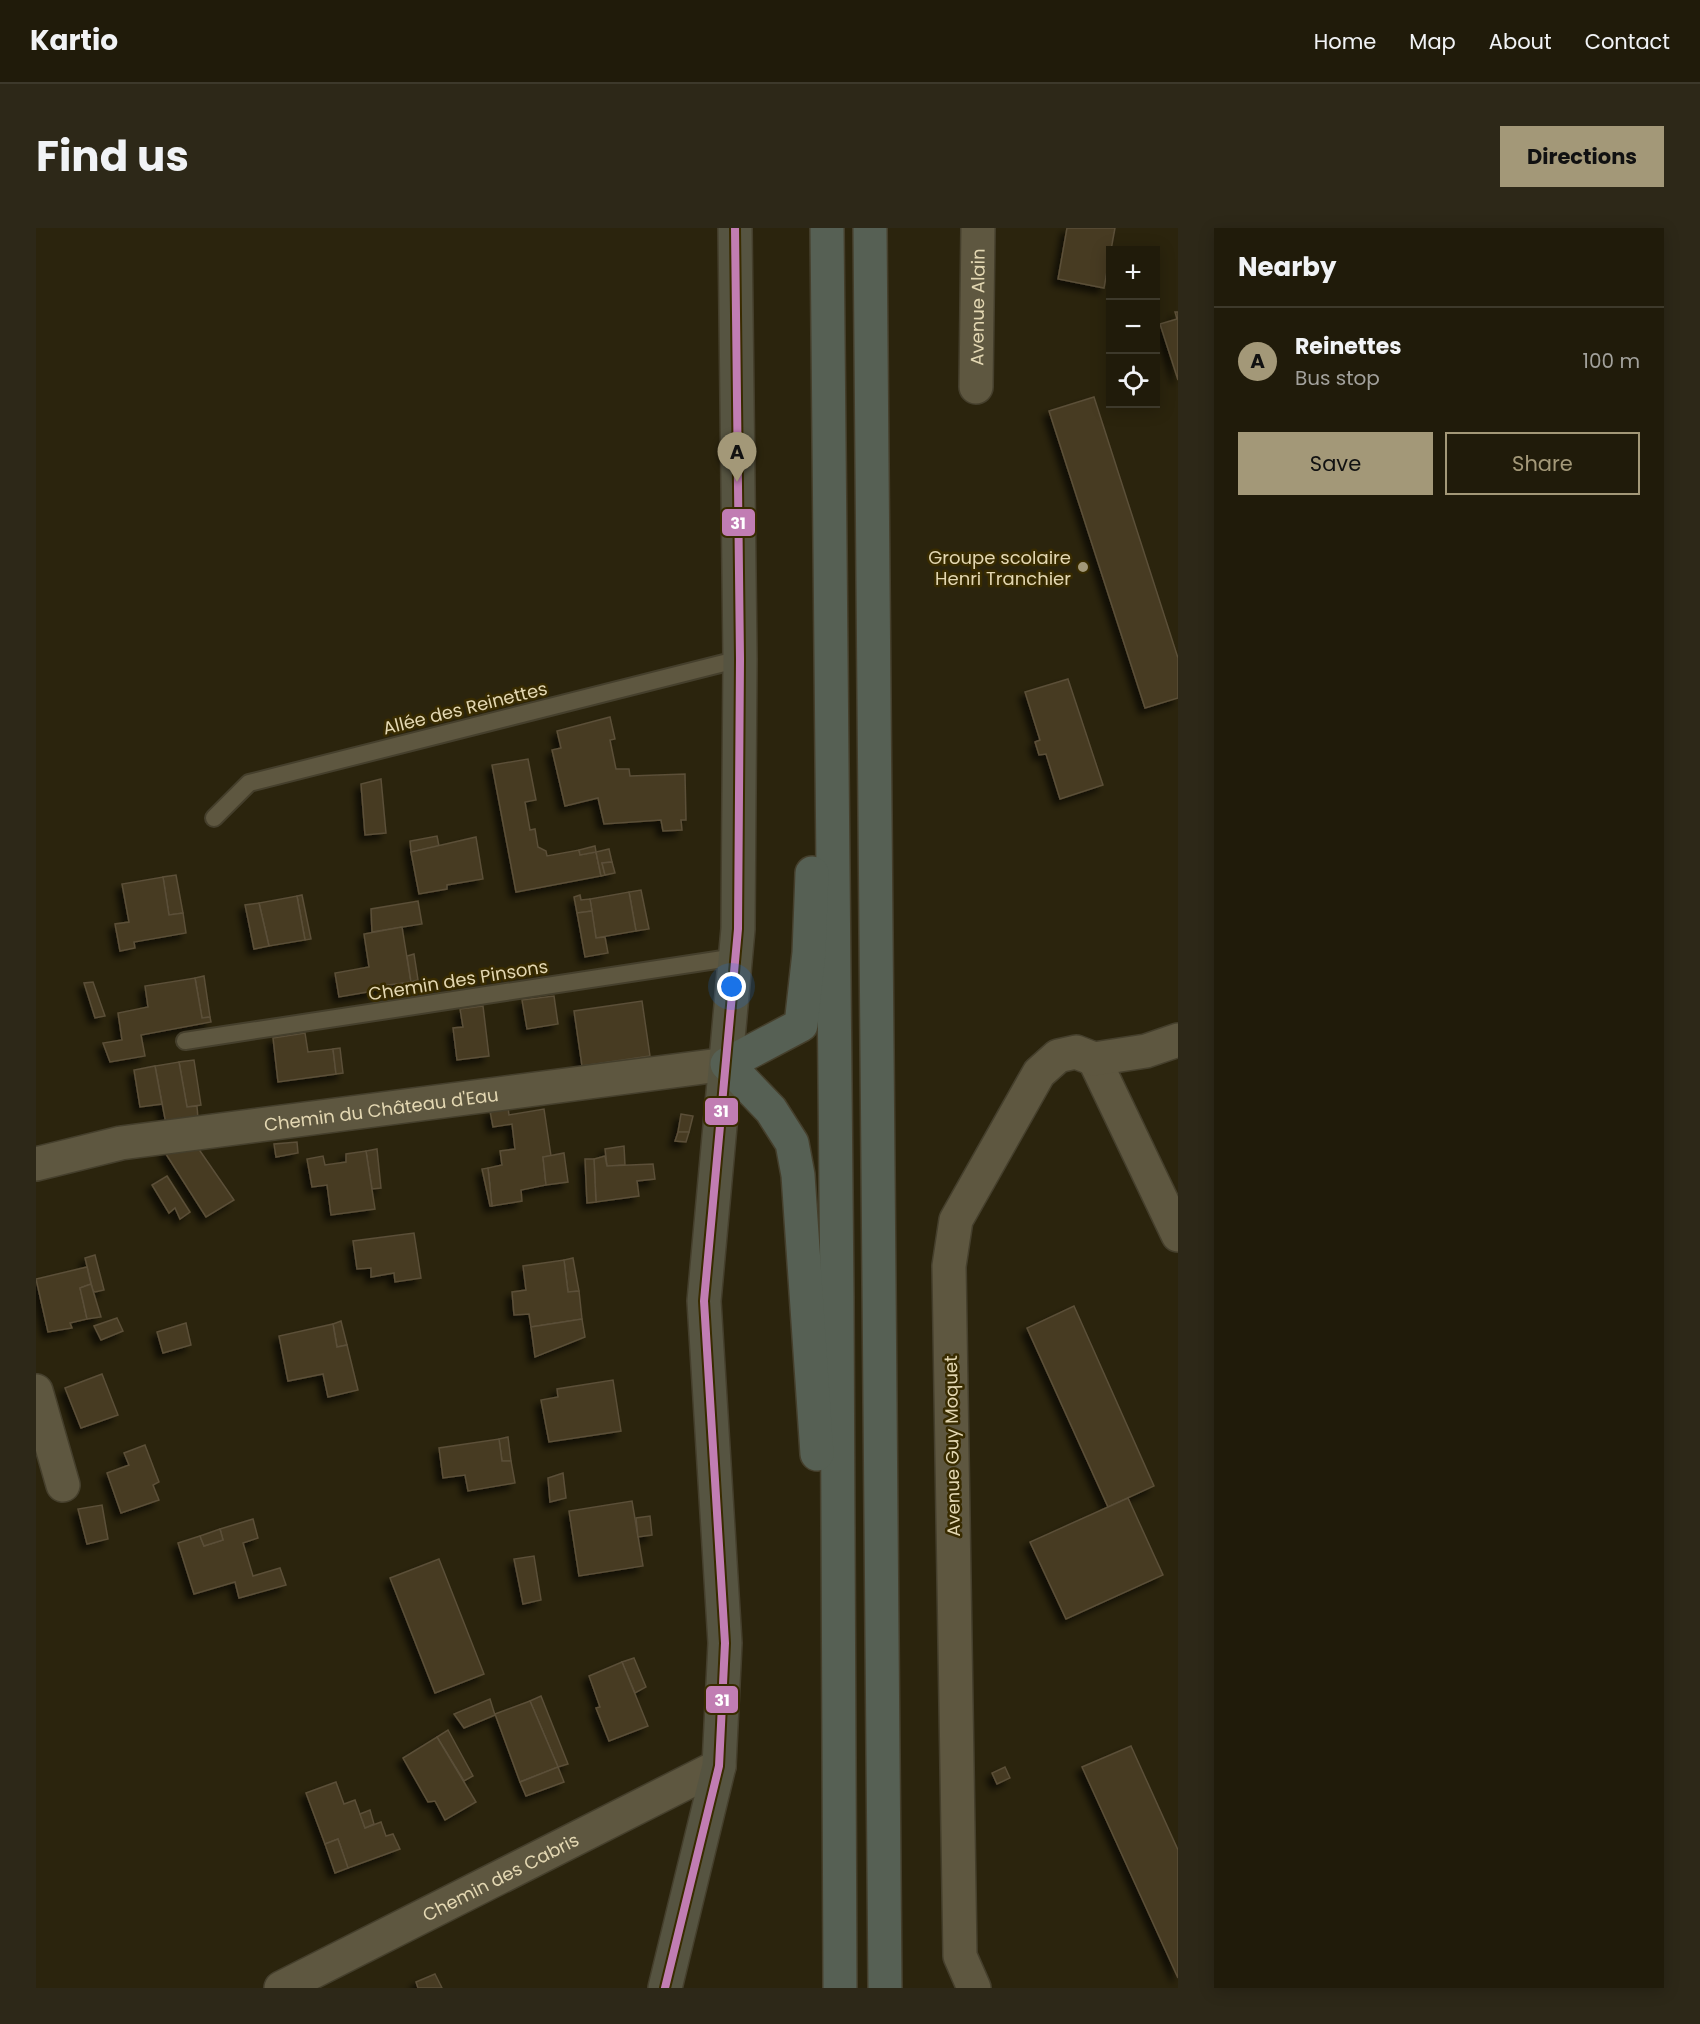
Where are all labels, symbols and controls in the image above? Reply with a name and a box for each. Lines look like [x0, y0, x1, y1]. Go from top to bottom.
text: Kartio [30, 21, 118, 60]
text: Home [1314, 27, 1376, 56]
text: Map [1409, 27, 1456, 56]
text: About [1489, 27, 1552, 56]
text: Contact [1585, 27, 1670, 56]
button: Directions [1500, 126, 1664, 187]
text: Find us [36, 127, 189, 186]
map controls [1106, 246, 1160, 408]
button: + [1106, 246, 1160, 300]
street label: Avenue Alain [964, 248, 990, 366]
text: Nearby [1238, 249, 1336, 285]
button: − [1106, 300, 1160, 354]
text: Reinettes [1295, 331, 1401, 362]
text: A [1250, 347, 1265, 375]
text: 100 m [1583, 347, 1640, 375]
button: locate [1106, 354, 1160, 408]
text: Bus stop [1295, 364, 1380, 392]
pin: A [718, 432, 756, 482]
button: Save [1238, 432, 1433, 495]
button: Share [1445, 432, 1640, 495]
line badge: 31 [721, 508, 756, 537]
text: 31 [730, 512, 746, 535]
place label: Groupe scolaire Henri Tranchier [928, 545, 1071, 591]
marker: Groupe scolaire Henri Tranchier [1076, 560, 1090, 574]
street label: Allée des Reinettes [380, 675, 550, 741]
street label: Chemin des Pinsons [366, 953, 550, 1007]
your location [717, 972, 746, 1001]
street label: Chemin du Château d'Eau [262, 1081, 500, 1137]
line badge: 31 [704, 1097, 739, 1126]
text: 31 [713, 1100, 729, 1123]
street label: Avenue Guy Moquet [938, 1355, 966, 1537]
line badge: 31 [705, 1685, 739, 1714]
text: 31 [714, 1689, 730, 1712]
street label: Chemin des Cabris [418, 1827, 583, 1927]

